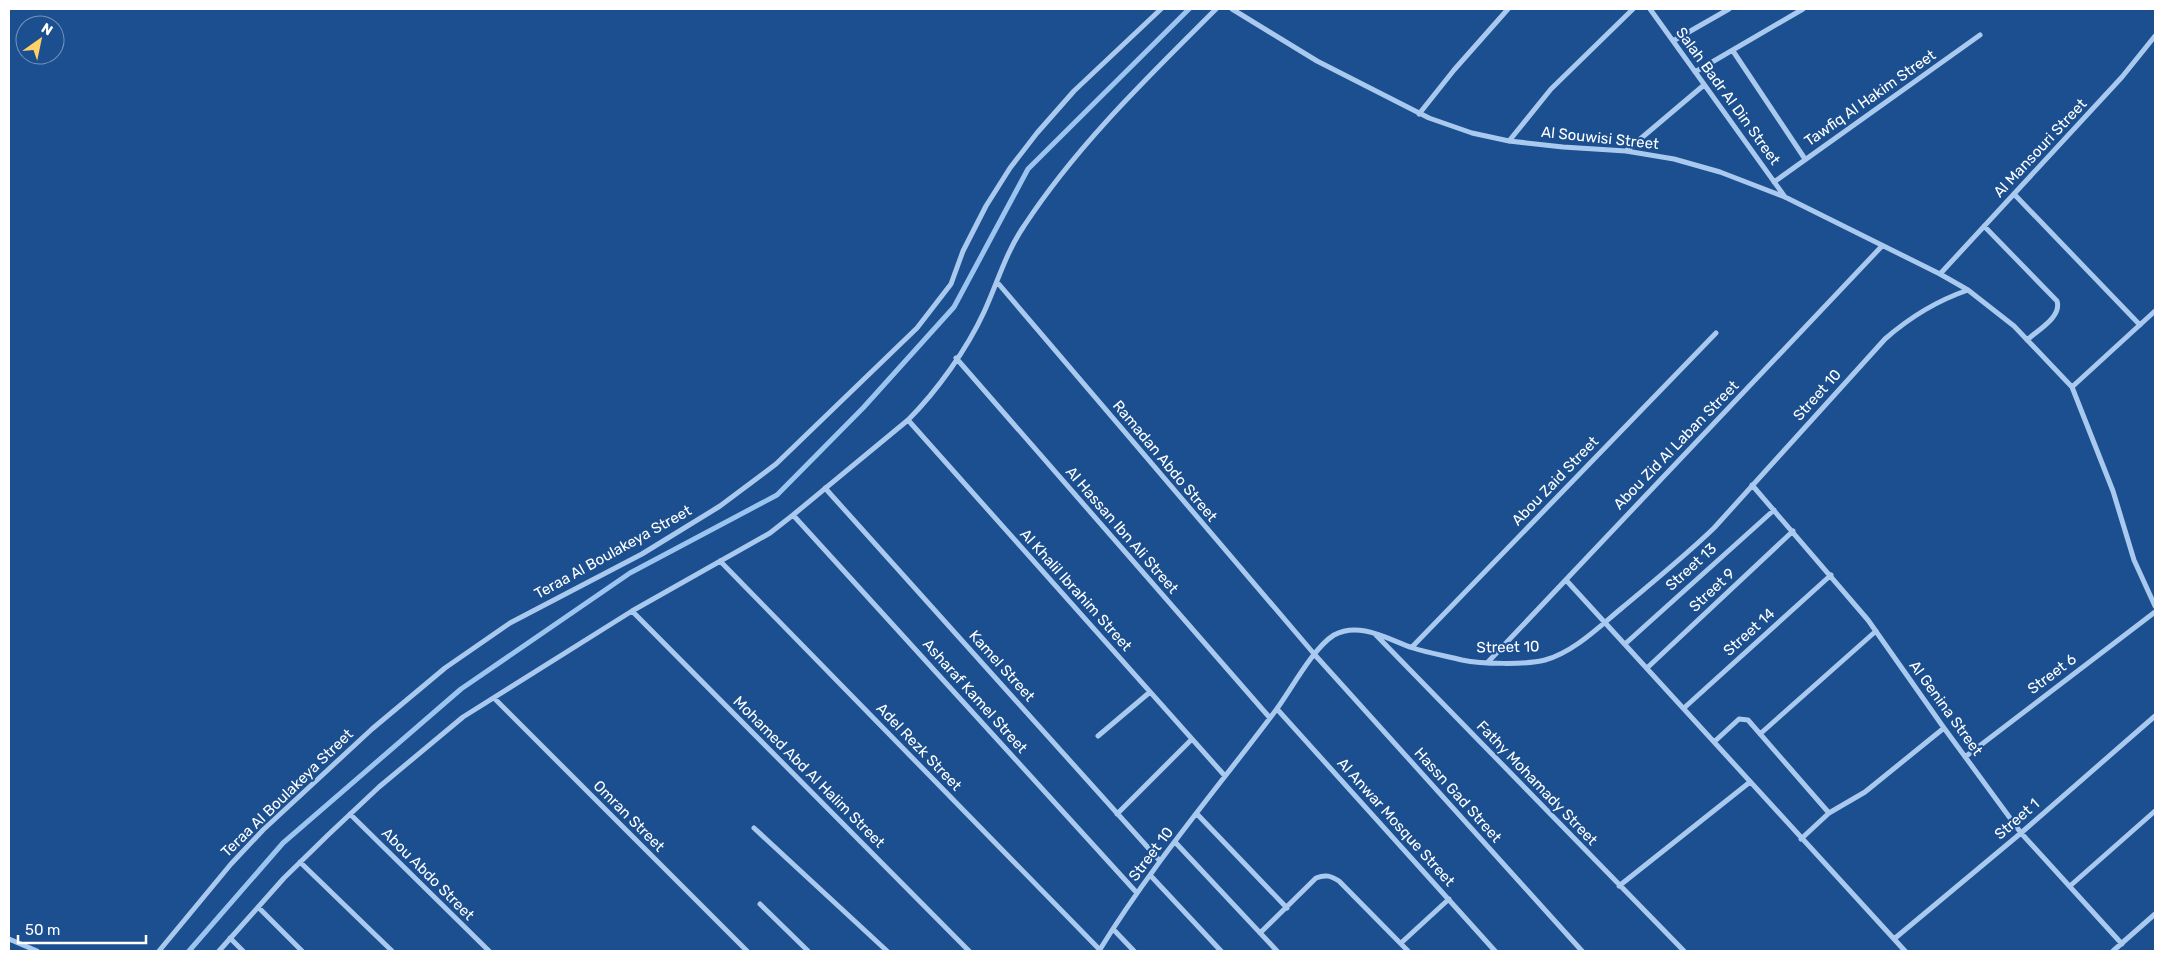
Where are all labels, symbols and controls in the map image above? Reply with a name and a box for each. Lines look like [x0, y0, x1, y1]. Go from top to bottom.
north arrow [15, 15, 65, 65]
text: N [38, 20, 56, 39]
street label: Salah Badr Al Din Street [1672, 24, 1784, 168]
street label: Tawfiq Al Hakim Street [1801, 46, 1939, 150]
street label: Al Mansouri Street [1990, 95, 2090, 201]
street label: Al Souwisi Street [1540, 123, 1660, 153]
street label: Street 10 [1789, 366, 1845, 424]
street label: Abou Zid Al Laban Street [1610, 377, 1742, 513]
street label: Ramadan Abdo Street [1109, 397, 1221, 525]
street label: Abou Zaid Street [1508, 433, 1602, 529]
street label: Al Hassan Ibn Ali Street [1062, 463, 1182, 597]
street label: Teraa Al Boulakeya Street [531, 501, 695, 603]
street label: Al Khalil Ibrahim Street [1016, 525, 1136, 655]
street label: Street 13 [1662, 539, 1720, 595]
street label: Street 9 [1685, 564, 1739, 616]
street label: Street 14 [1720, 604, 1778, 660]
street label: Kamel Street [965, 627, 1039, 705]
street label: Asharaf Kamel Street [919, 635, 1031, 757]
street label: Street 10 [1476, 637, 1540, 657]
street label: Street 6 [2024, 650, 2080, 698]
street label: Al Genina Street [1905, 657, 1987, 759]
street label: Mohamed Abd Al Halim Street [729, 692, 889, 852]
street label: Adel Rezk Street [873, 699, 966, 795]
street label: Fathy Mohamady Street [1473, 717, 1601, 849]
street label: Teraa Al Boulakeya Street [217, 725, 357, 861]
street label: Hassn Gad Street [1411, 744, 1505, 846]
street label: Al Anwar Mosque Street [1334, 754, 1459, 890]
street label: Omran Street [590, 777, 669, 856]
street label: Street 1 [1991, 795, 2043, 843]
street label: Street 10 [1125, 823, 1177, 885]
street label: Abou Abdo Street [378, 824, 478, 924]
scale bar [18, 912, 145, 944]
text: 50 m [25, 921, 60, 939]

